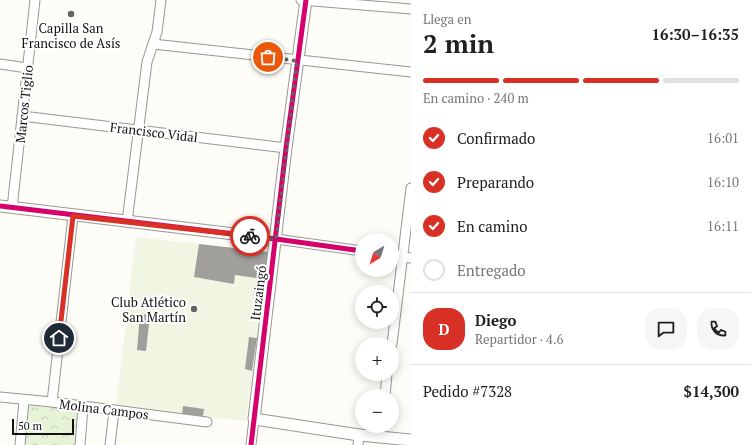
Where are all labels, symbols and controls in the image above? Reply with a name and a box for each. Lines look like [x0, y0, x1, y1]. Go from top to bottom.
marker: Capilla San Francisco de Asís [66, 9, 76, 19]
text: Llega en [423, 10, 471, 28]
place label: Capilla San Francisco de Asís [22, 19, 120, 52]
text: 16:30–16:35 [652, 24, 739, 44]
text: 2 min [423, 26, 494, 60]
pin [251, 40, 285, 74]
icon: bag [257, 46, 279, 68]
street label: Marcos Tiglio [11, 64, 37, 144]
text: En camino · 240 m [423, 89, 529, 107]
street label: Francisco Vidal [109, 118, 199, 146]
icon: check [423, 127, 445, 149]
text: Confirmado [457, 128, 535, 148]
text: 16:01 [707, 129, 739, 147]
icon: check [423, 171, 445, 193]
text: Preparando [457, 172, 534, 192]
text: 16:10 [707, 173, 739, 191]
icon: check [423, 215, 445, 237]
courier [230, 216, 270, 256]
text: En camino [457, 216, 528, 236]
text: 16:11 [707, 217, 739, 235]
icon: bike [239, 225, 261, 247]
north arrow [355, 233, 399, 277]
map controls [355, 233, 399, 433]
text: Entregado [457, 260, 526, 280]
street label: Ituzaingó [246, 264, 270, 322]
button: locate [355, 285, 399, 329]
place label: Club Atlético San Martín [111, 293, 186, 326]
marker: Club Atlético San Martín [189, 304, 199, 314]
button: chat [645, 308, 687, 350]
button: phone [697, 308, 739, 350]
text: Diego [475, 310, 516, 330]
text: D [438, 319, 450, 339]
pin [42, 321, 76, 355]
icon: home [48, 327, 70, 349]
text: Repartidor · 4.6 [475, 330, 564, 348]
button: + [355, 337, 399, 381]
text: Pedido #7328 [423, 381, 512, 401]
text: $14,300 [684, 381, 739, 401]
button: − [355, 389, 399, 433]
street label: Molina Campos [58, 395, 150, 423]
scale bar [12, 417, 74, 436]
text: 50 m [18, 419, 42, 433]

